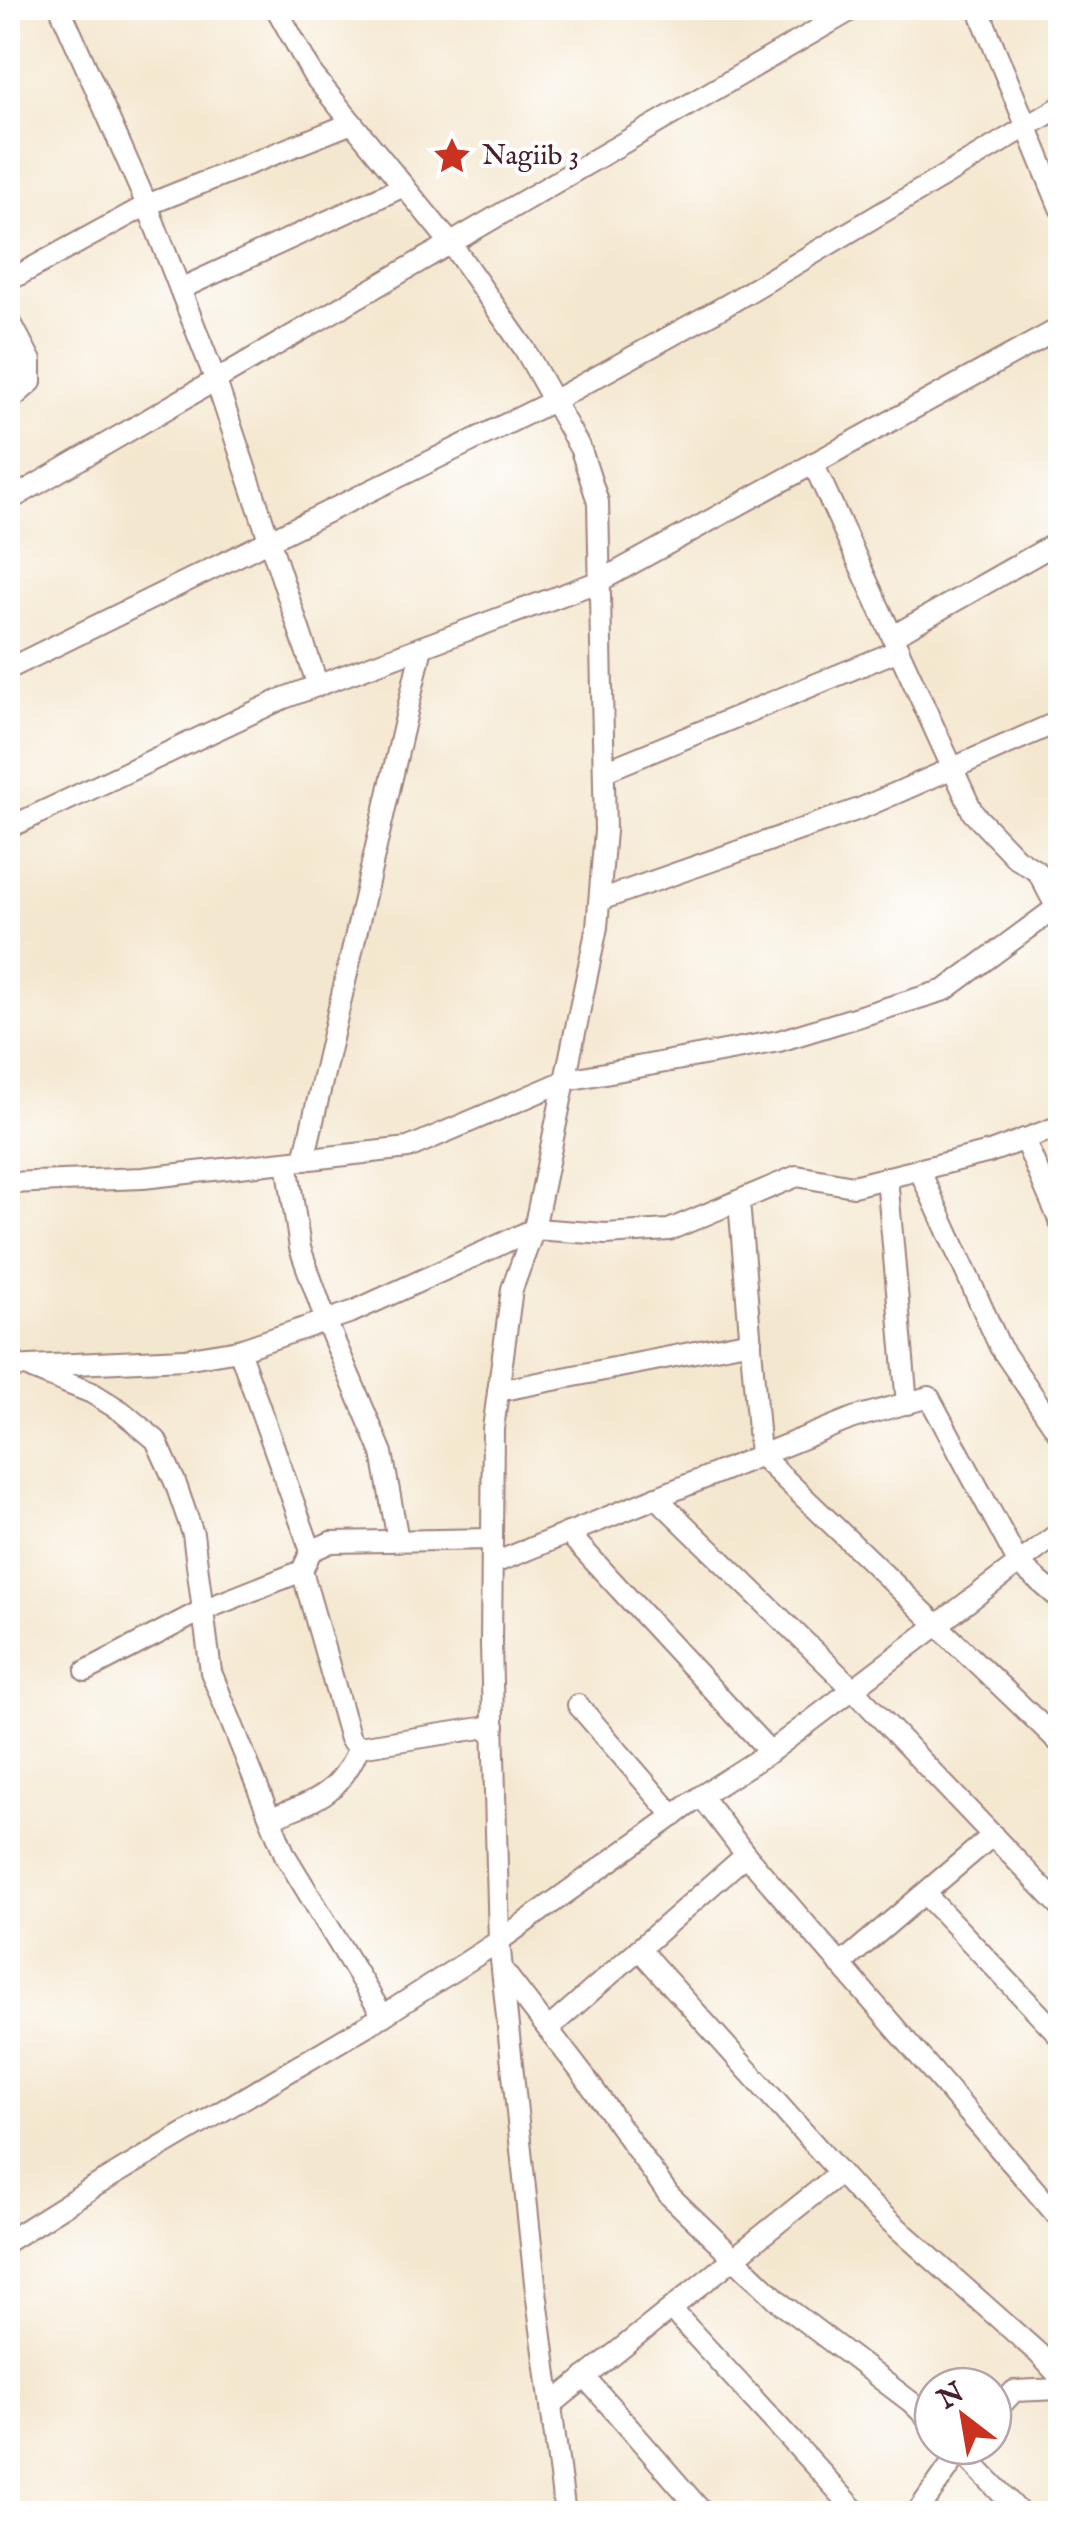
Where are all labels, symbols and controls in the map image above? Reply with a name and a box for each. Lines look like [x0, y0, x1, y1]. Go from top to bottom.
place icon: Nagiib 3 [431, 135, 473, 177]
place label: Nagiib 3 [482, 139, 579, 174]
north arrow [913, 2366, 1013, 2466]
text: N [931, 2375, 971, 2418]

